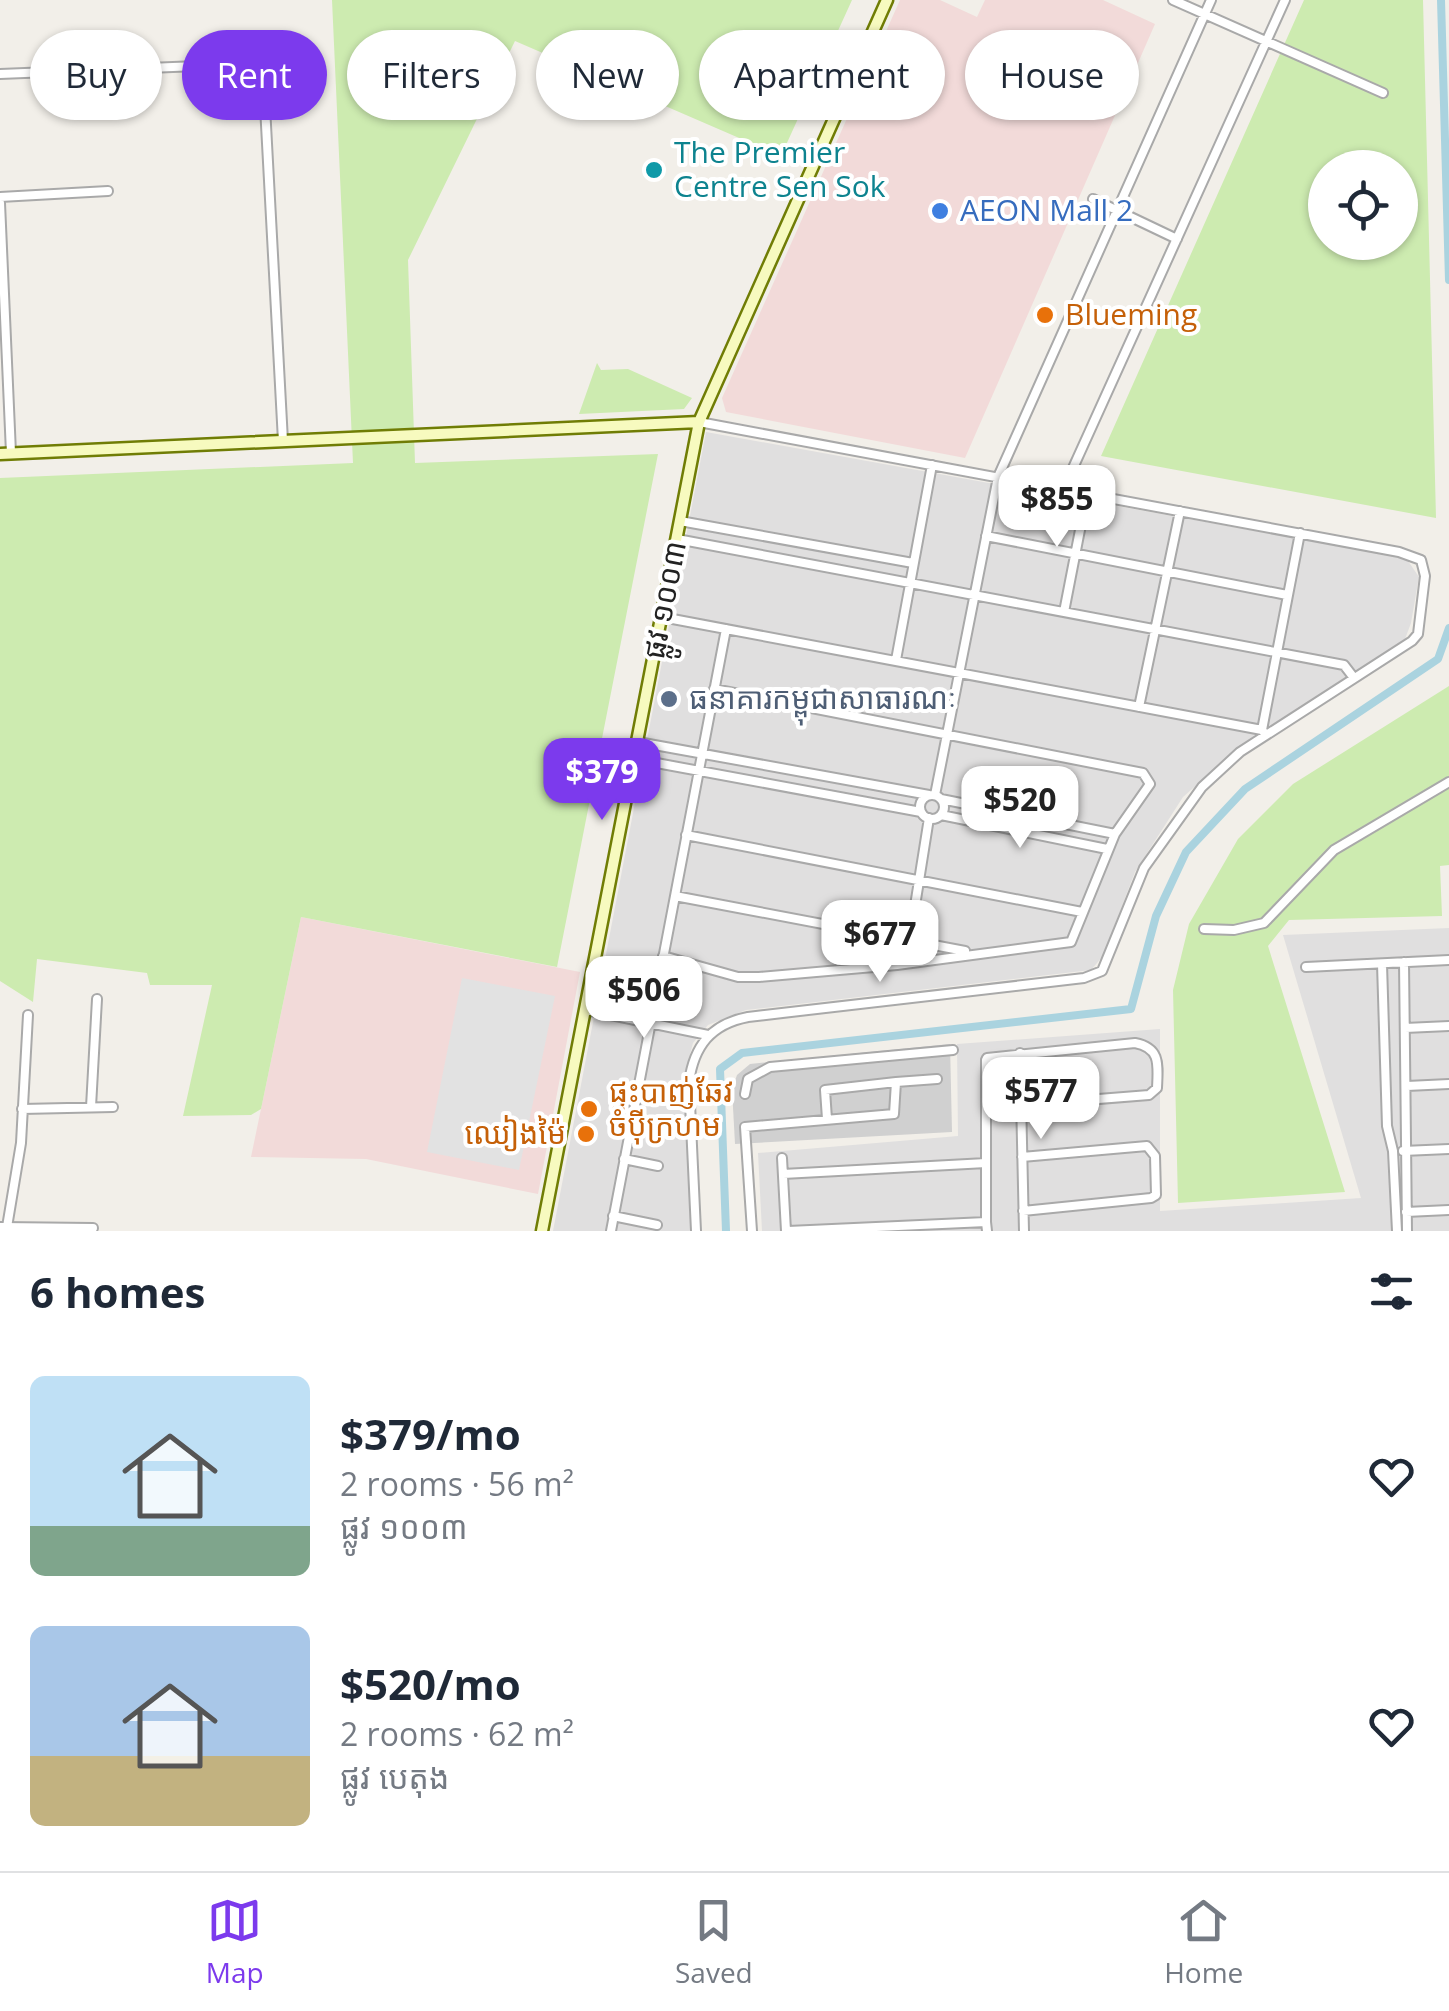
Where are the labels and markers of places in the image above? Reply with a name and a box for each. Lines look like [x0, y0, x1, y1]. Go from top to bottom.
place label: The Premier Centre Sen Sok [674, 131, 886, 206]
marker: The Premier Centre Sen Sok [643, 159, 665, 181]
place label: AEON Mall 2 [960, 189, 1133, 230]
marker: AEON Mall 2 [929, 200, 951, 222]
place label: Blueming [1065, 293, 1197, 334]
marker: Blueming [1034, 304, 1056, 326]
pin: $855 [998, 465, 1116, 550]
place label: ធនាគារកម្ពុជាសាធារណៈ [689, 677, 956, 726]
marker: ធនាគារកម្ពុជាសាធារណៈ [658, 688, 680, 710]
pin: $379 [543, 738, 661, 823]
pin: $520 [961, 766, 1079, 851]
pin: $677 [821, 900, 939, 985]
pin: $506 [585, 956, 703, 1041]
pin: $577 [982, 1057, 1100, 1142]
place label: ផ្ទះបាញ់ឆែវ ចំប៉ីក្រហម [609, 1070, 733, 1145]
marker: ផ្ទះបាញ់ឆែវ ចំប៉ីក្រហម [578, 1098, 600, 1120]
place label: ឈៀងម៉ៃ [464, 1112, 566, 1153]
marker: ឈៀងម៉ៃ [575, 1123, 597, 1145]

